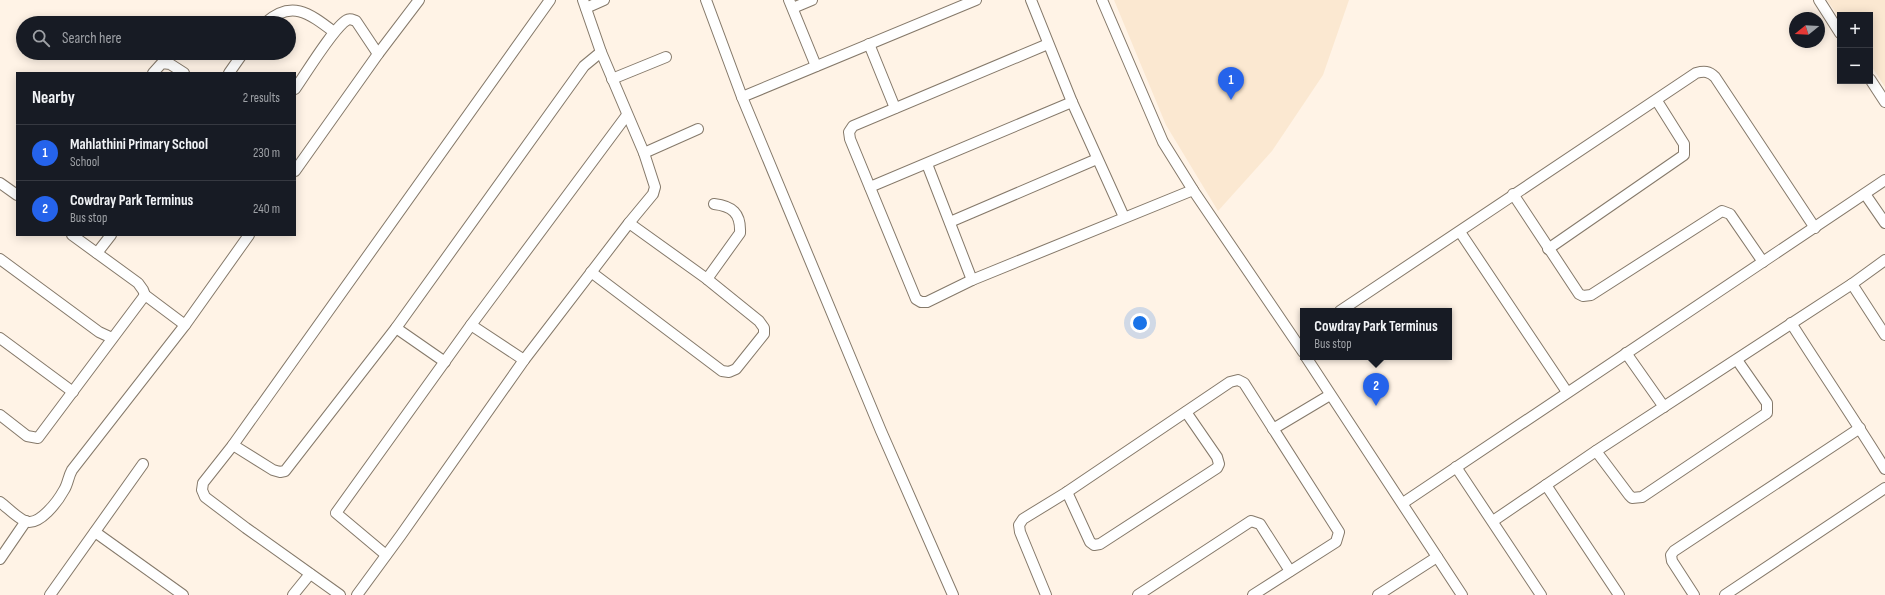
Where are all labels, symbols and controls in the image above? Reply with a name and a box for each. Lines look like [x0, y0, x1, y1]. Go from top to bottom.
north arrow [1789, 12, 1825, 48]
map controls [1837, 12, 1873, 84]
button: + [1837, 12, 1873, 48]
search box [16, 16, 296, 60]
icon: search [30, 27, 52, 49]
text: Search here [62, 29, 122, 48]
button: − [1837, 48, 1873, 84]
pin: 1 [1218, 67, 1244, 100]
text: Nearby [32, 88, 75, 108]
text: 2 results [243, 90, 280, 106]
text: Mahlathini Primary School [70, 135, 208, 154]
text: 1 [42, 145, 48, 161]
text: 230 m [253, 145, 280, 161]
text: School [70, 154, 100, 170]
text: Cowdray Park Terminus [70, 191, 193, 210]
text: 2 [42, 201, 48, 217]
text: 240 m [253, 201, 280, 217]
text: Bus stop [70, 210, 107, 226]
popup [1300, 308, 1452, 360]
your location [1130, 313, 1150, 333]
text: Cowdray Park Terminus [1314, 317, 1438, 336]
text: Bus stop [1314, 336, 1352, 352]
pin: 2 [1363, 373, 1389, 406]

